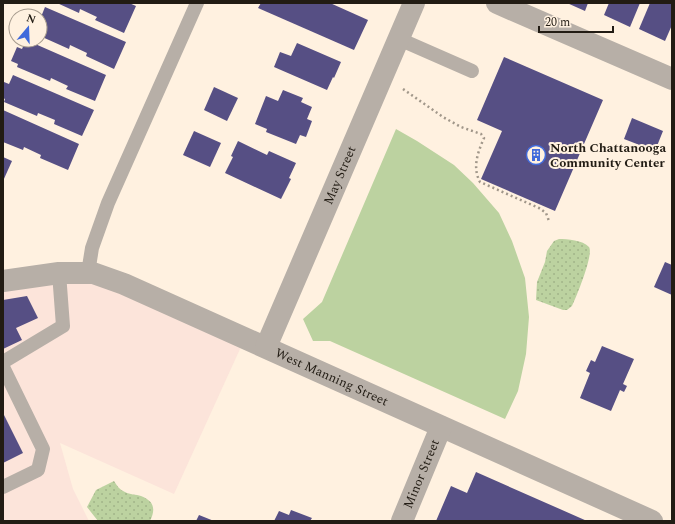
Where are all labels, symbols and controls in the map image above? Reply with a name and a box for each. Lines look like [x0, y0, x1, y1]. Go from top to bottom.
north arrow [8, 8, 48, 48]
scale bar [539, 8, 613, 34]
text: N [24, 10, 38, 29]
text: 20 m [545, 13, 570, 32]
place label: North Chattanooga Community Center [550, 138, 667, 173]
street label: May Street [318, 142, 362, 208]
building icon: North Chattanooga Community Center [525, 144, 547, 166]
street label: West Manning Street [272, 343, 392, 411]
street label: Minor Street [398, 436, 445, 512]

